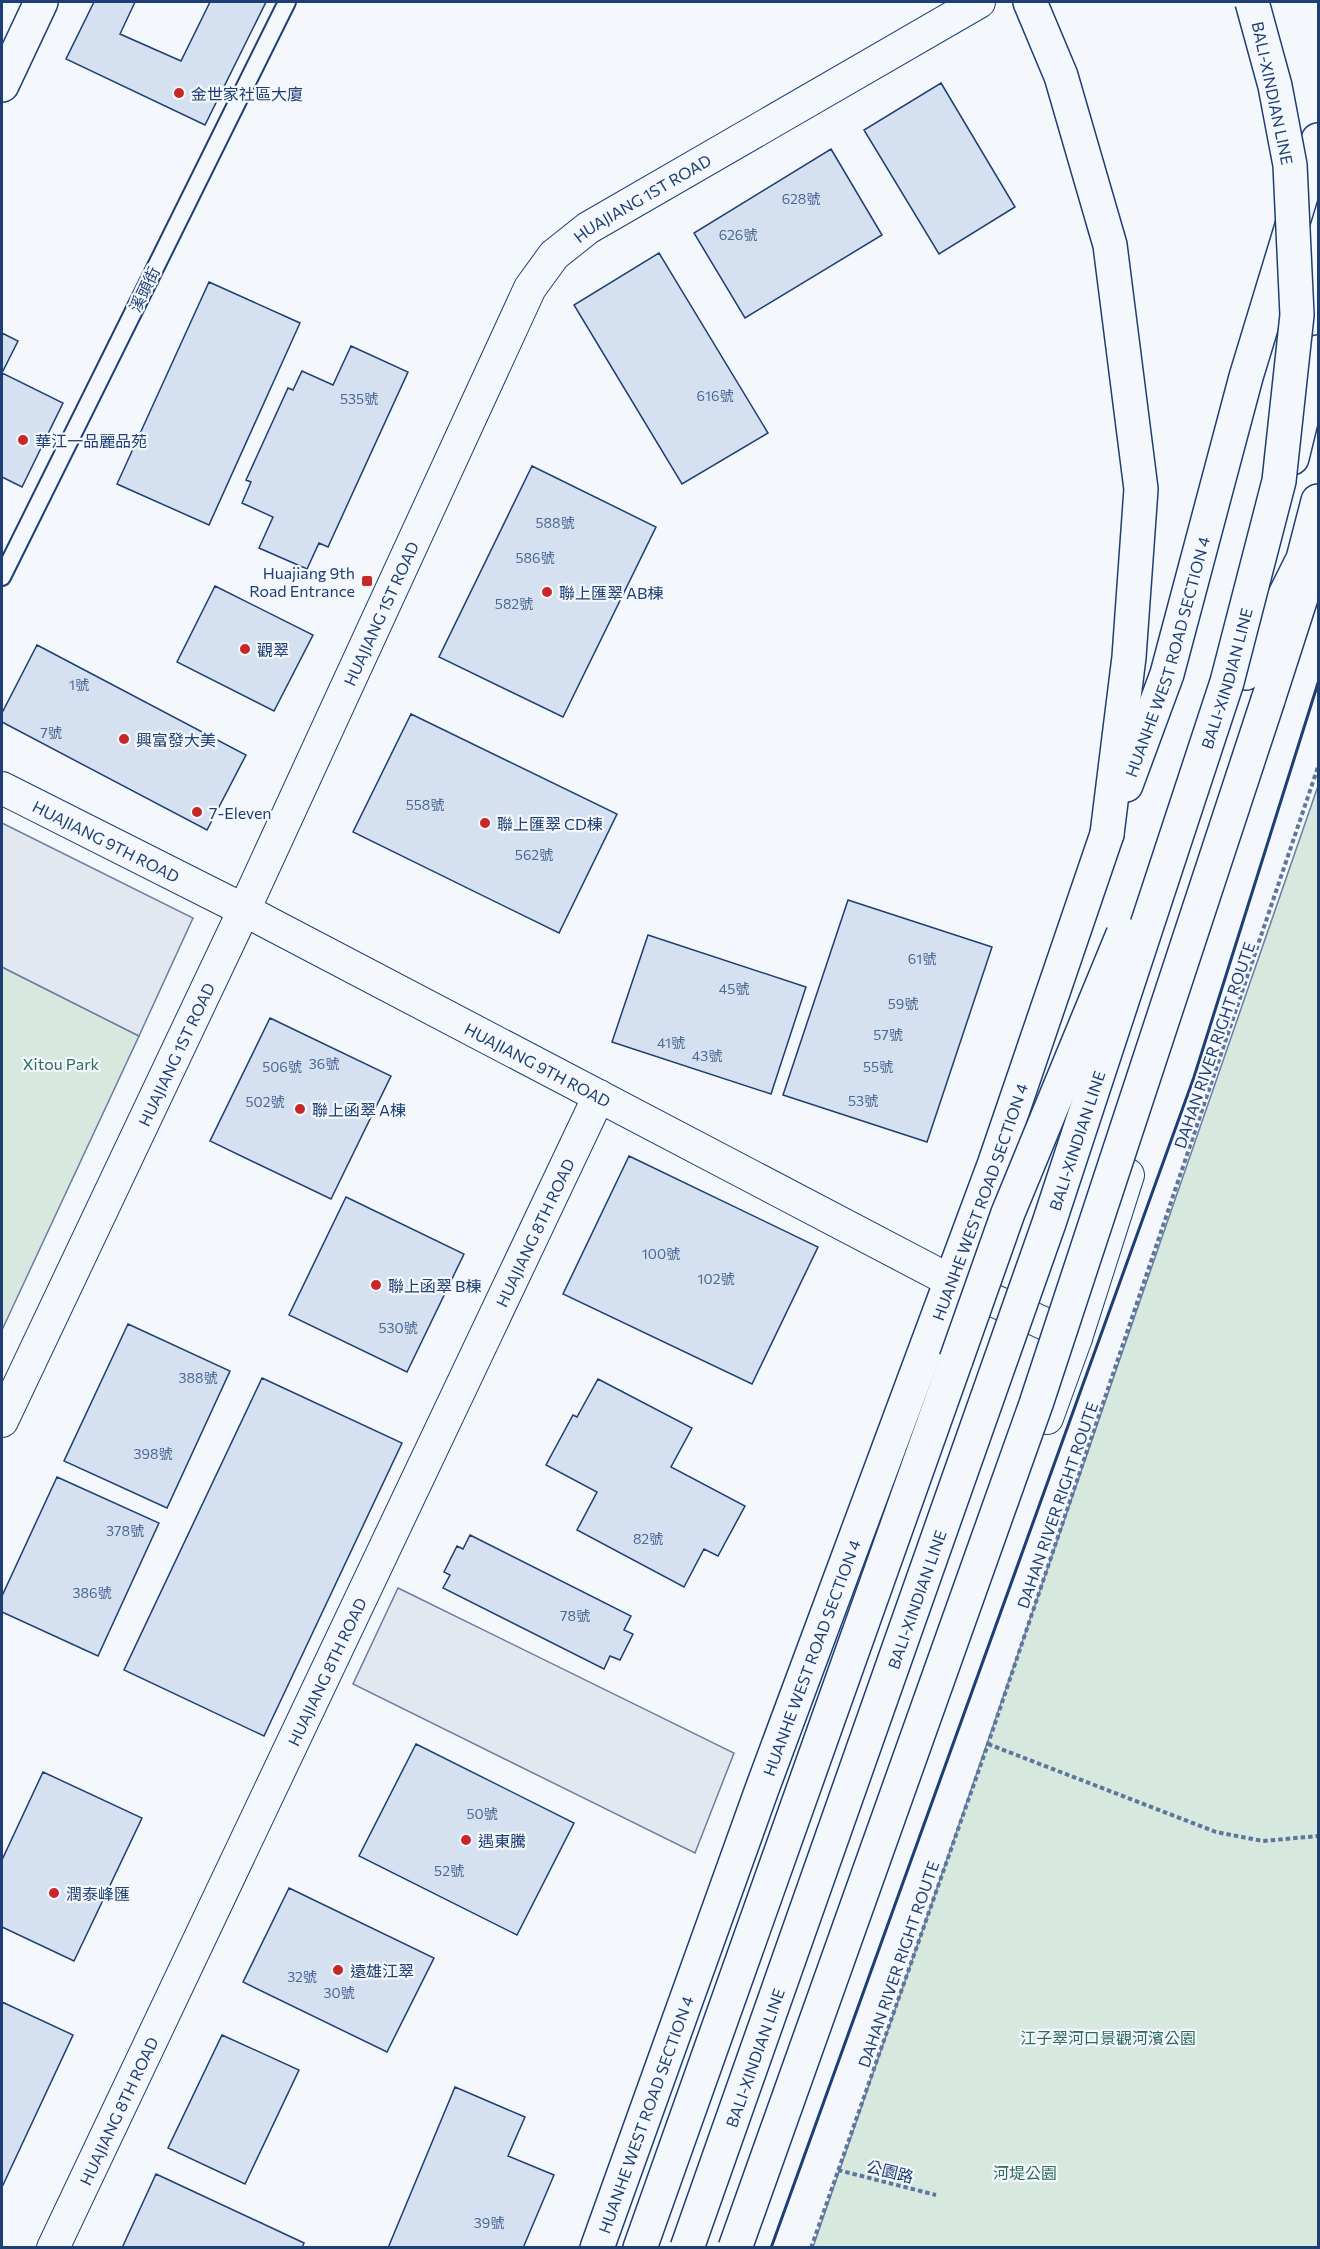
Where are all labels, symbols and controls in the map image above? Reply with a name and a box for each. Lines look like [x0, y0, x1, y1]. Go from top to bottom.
street label: BALI-XINDIAN LINE [1249, 20, 1297, 166]
place label: 金世家社區大廈 [191, 84, 303, 103]
marker: 金世家社區大廈 [172, 86, 186, 100]
street label: HUAJIANG 1ST ROAD [569, 150, 714, 246]
house number: 628號 [782, 190, 820, 207]
house number: 626號 [719, 226, 757, 243]
street label: 溪頭街 [125, 263, 163, 315]
house number: 616號 [697, 387, 733, 404]
house number: 535號 [340, 390, 378, 407]
place label: 華江一品麗品苑 [35, 431, 147, 450]
marker: 華江一品麗品苑 [16, 433, 30, 447]
house number: 588號 [535, 514, 575, 531]
street label: HUANHE WEST ROAD SECTION 4 [1120, 534, 1213, 779]
street label: HUAJIANG 1ST ROAD [339, 538, 422, 688]
house number: 586號 [515, 549, 555, 566]
place label: Huajiang 9th Road Entrance [249, 563, 355, 600]
marker: Huajiang 9th Road Entrance [360, 574, 374, 588]
place label: 聯上匯翠 AB棟 [559, 583, 663, 602]
marker: 聯上匯翠 AB棟 [540, 585, 554, 599]
house number: 582號 [495, 595, 533, 612]
street label: BALI-XINDIAN LINE [1196, 606, 1255, 751]
place label: 觀翠 [257, 640, 289, 659]
marker: 觀翠 [238, 642, 252, 656]
house number: 1號 [69, 676, 89, 693]
house number: 7號 [40, 724, 62, 741]
place label: 興富發大美 [136, 730, 216, 749]
marker: 興富發大美 [117, 732, 131, 746]
street label: HUAJIANG 9TH ROAD [30, 796, 183, 886]
house number: 558號 [406, 796, 444, 813]
place label: 7-Eleven [209, 803, 272, 822]
marker: 7-Eleven [190, 805, 204, 819]
place label: 聯上匯翠 CD棟 [497, 814, 603, 833]
marker: 聯上匯翠 CD棟 [478, 816, 492, 830]
house number: 562號 [515, 846, 553, 863]
street label: DAHAN RIVER RIGHT ROUTE [1170, 939, 1258, 1151]
house number: 61號 [908, 950, 936, 967]
street label: HUAJIANG 1ST ROAD [134, 979, 218, 1129]
house number: 45號 [719, 980, 749, 997]
house number: 59號 [888, 995, 918, 1012]
street label: HUAJIANG 9TH ROAD [462, 1018, 614, 1110]
house number: 57號 [873, 1026, 903, 1043]
house number: 41號 [657, 1034, 685, 1051]
house number: 43號 [692, 1047, 722, 1064]
park label: Xitou Park [23, 1054, 100, 1073]
house number: 36號 [309, 1055, 339, 1072]
house number: 506號 [262, 1058, 302, 1075]
house number: 55號 [863, 1058, 893, 1075]
street label: BALI-XINDIAN LINE [1044, 1068, 1108, 1213]
street label: HUANHE WEST ROAD SECTION 4 [928, 1080, 1031, 1323]
house number: 53號 [848, 1092, 878, 1109]
house number: 502號 [246, 1093, 284, 1110]
place label: 聯上函翠 A棟 [312, 1100, 406, 1119]
marker: 聯上函翠 A棟 [293, 1102, 307, 1116]
street label: HUAJIANG 8TH ROAD [491, 1155, 578, 1309]
house number: 100號 [642, 1245, 680, 1262]
house number: 102號 [698, 1270, 734, 1287]
place label: 聯上函翠 B棟 [388, 1276, 481, 1295]
marker: 聯上函翠 B棟 [369, 1278, 383, 1292]
house number: 530號 [378, 1319, 418, 1336]
house number: 388號 [179, 1369, 217, 1386]
street label: DAHAN RIVER RIGHT ROUTE [1013, 1399, 1101, 1611]
house number: 398號 [134, 1445, 172, 1462]
house number: 378號 [106, 1522, 144, 1539]
street label: BALI-XINDIAN LINE [883, 1527, 949, 1671]
house number: 82號 [633, 1530, 663, 1547]
street label: HUANHE WEST ROAD SECTION 4 [758, 1536, 864, 1778]
house number: 386號 [73, 1584, 111, 1601]
street label: HUAJIANG 8TH ROAD [283, 1594, 369, 1749]
house number: 78號 [560, 1607, 590, 1624]
house number: 50號 [466, 1805, 498, 1822]
place label: 遇東騰 [478, 1831, 526, 1850]
marker: 遇東騰 [459, 1833, 473, 1847]
street label: DAHAN RIVER RIGHT ROUTE [854, 1858, 942, 2070]
house number: 52號 [434, 1862, 464, 1879]
place label: 潤泰峰匯 [66, 1884, 130, 1903]
marker: 潤泰峰匯 [47, 1886, 61, 1900]
place label: 遠雄江翠 [350, 1961, 414, 1980]
marker: 遠雄江翠 [331, 1963, 345, 1977]
house number: 32號 [287, 1968, 317, 1985]
house number: 30號 [323, 1984, 355, 2001]
street label: BALI-XINDIAN LINE [721, 1985, 788, 2130]
street label: HUANHE WEST ROAD SECTION 4 [594, 1993, 697, 2236]
park label: 江子翠河口景觀河濱公園 [1020, 2028, 1196, 2047]
street label: HUAJIANG 8TH ROAD [75, 2033, 161, 2188]
street label: 公園路 [864, 2156, 916, 2186]
park label: 河堤公園 [993, 2163, 1057, 2182]
house number: 39號 [474, 2214, 504, 2231]

